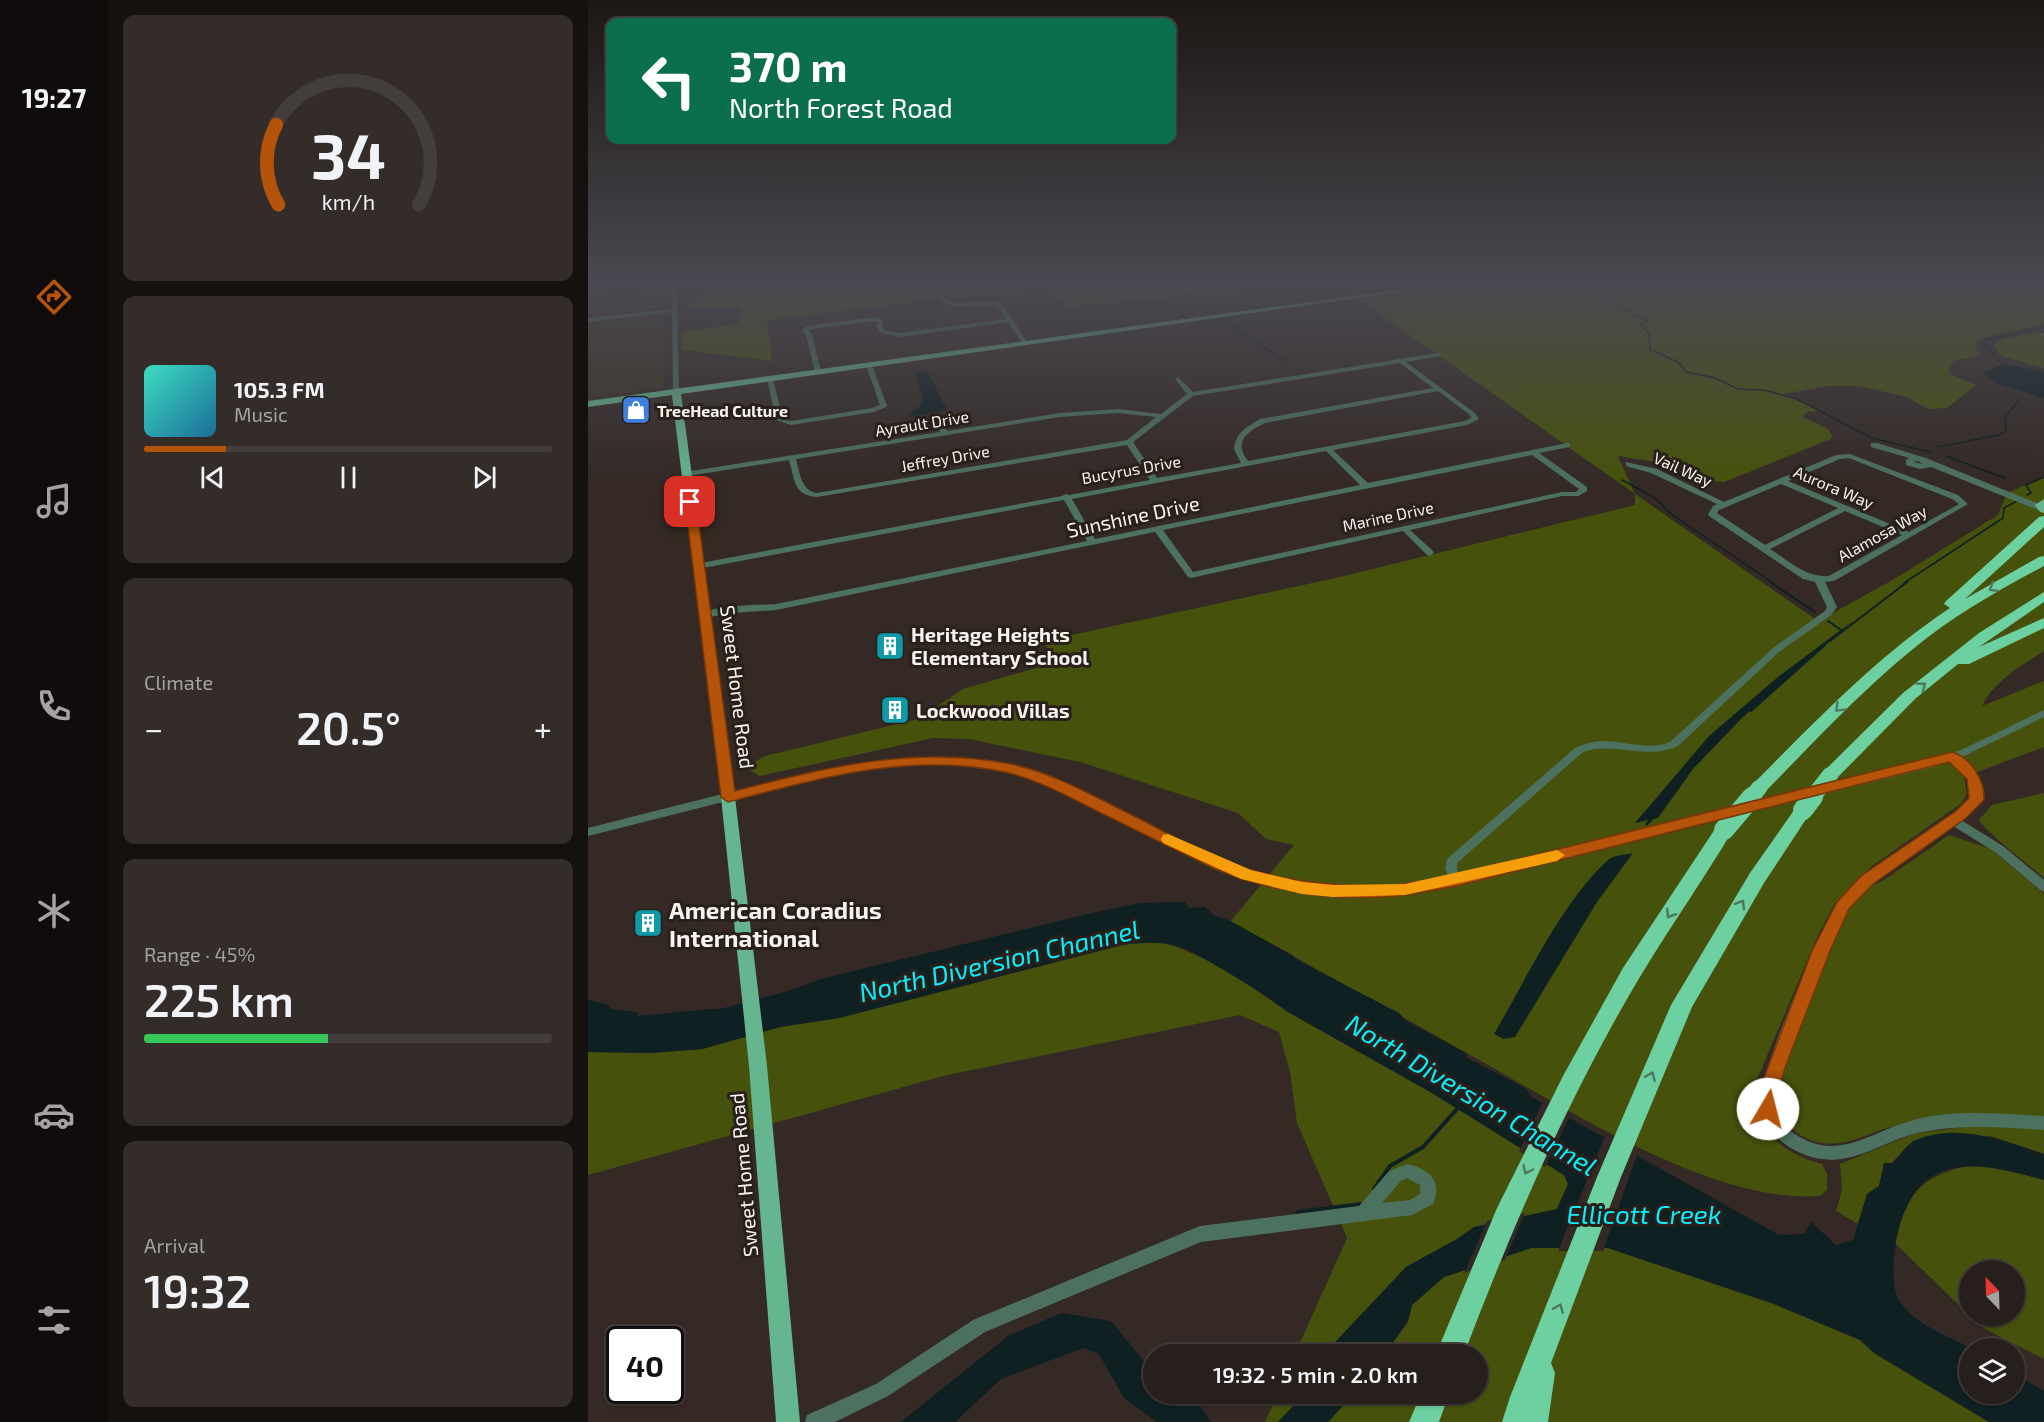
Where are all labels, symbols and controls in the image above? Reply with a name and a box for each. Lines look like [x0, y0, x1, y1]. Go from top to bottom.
text: 370 m [729, 40, 848, 90]
icon: left [630, 42, 708, 120]
text: 19:27 [22, 81, 86, 113]
text: North Forest Road [729, 91, 953, 123]
text: 34 [310, 117, 386, 192]
text: km/h [321, 190, 375, 215]
icon: directions [33, 276, 75, 318]
text: 105.3 FM [234, 376, 325, 402]
shop icon: TreeHead Culture [620, 394, 652, 426]
place label: TreeHead Culture [657, 401, 788, 420]
text: Music [234, 402, 288, 426]
street label: Ayrault Drive [874, 406, 970, 440]
street label: Jeffrey Drive [899, 441, 991, 475]
street label: Vail Way [1651, 448, 1716, 491]
street label: Bucyrus Drive [1080, 451, 1182, 487]
icon: previous [196, 461, 229, 494]
icon: pause [332, 461, 365, 494]
icon: next [468, 461, 501, 494]
street label: Aurora Way [1791, 462, 1877, 513]
pin [664, 476, 715, 527]
icon: music [33, 480, 75, 522]
icon: arrive [673, 485, 706, 518]
street label: Sunshine Drive [1064, 490, 1202, 542]
street label: Marine Drive [1341, 497, 1435, 535]
street label: Alamosa Way [1834, 500, 1930, 565]
one-way arrow [1989, 581, 1999, 593]
street label: Sweet Home Road [716, 604, 760, 770]
place label: Heritage Heights Elementary School [911, 622, 1089, 670]
building icon: Heritage Heights Elementary School [874, 630, 906, 662]
text: Climate [144, 670, 213, 694]
one-way arrow [1916, 682, 1927, 693]
icon: phone [33, 685, 75, 727]
building icon: Lockwood Villas [879, 694, 911, 726]
place label: Lockwood Villas [916, 698, 1070, 722]
text: 20.5° [296, 700, 401, 754]
one-way arrow [1836, 700, 1847, 711]
text: − [144, 708, 163, 748]
text: + [534, 708, 552, 748]
icon: climate [33, 890, 75, 932]
place label: American Coradius International [669, 895, 882, 952]
one-way arrow [1734, 900, 1746, 910]
building icon: American Coradius International [632, 907, 664, 939]
one-way arrow [1665, 908, 1677, 918]
water label: North Diversion Channel [856, 913, 1142, 1007]
text: Range · 45% [144, 942, 255, 966]
text: 225 km [144, 972, 294, 1026]
water label: North Diversion Channel [1341, 1007, 1603, 1181]
one-way arrow [1644, 1072, 1656, 1083]
position arrow [1736, 1077, 1800, 1141]
street label: Sweet Home Road [724, 1092, 762, 1258]
icon: car [33, 1094, 75, 1136]
one-way arrow [1523, 1164, 1535, 1175]
water label: Ellicott Creek [1567, 1198, 1721, 1229]
text: Arrival [144, 1233, 205, 1257]
north arrow [1959, 1260, 2025, 1326]
map controls [1959, 1260, 2025, 1404]
text: 19:32 [144, 1263, 251, 1317]
icon: filters [33, 1299, 75, 1341]
one-way arrow [1552, 1303, 1564, 1314]
speed limit sign: 40 [606, 1326, 684, 1404]
button: layers [1959, 1338, 2025, 1404]
text: 19:32 · 5 min · 2.0 km [1213, 1361, 1418, 1387]

